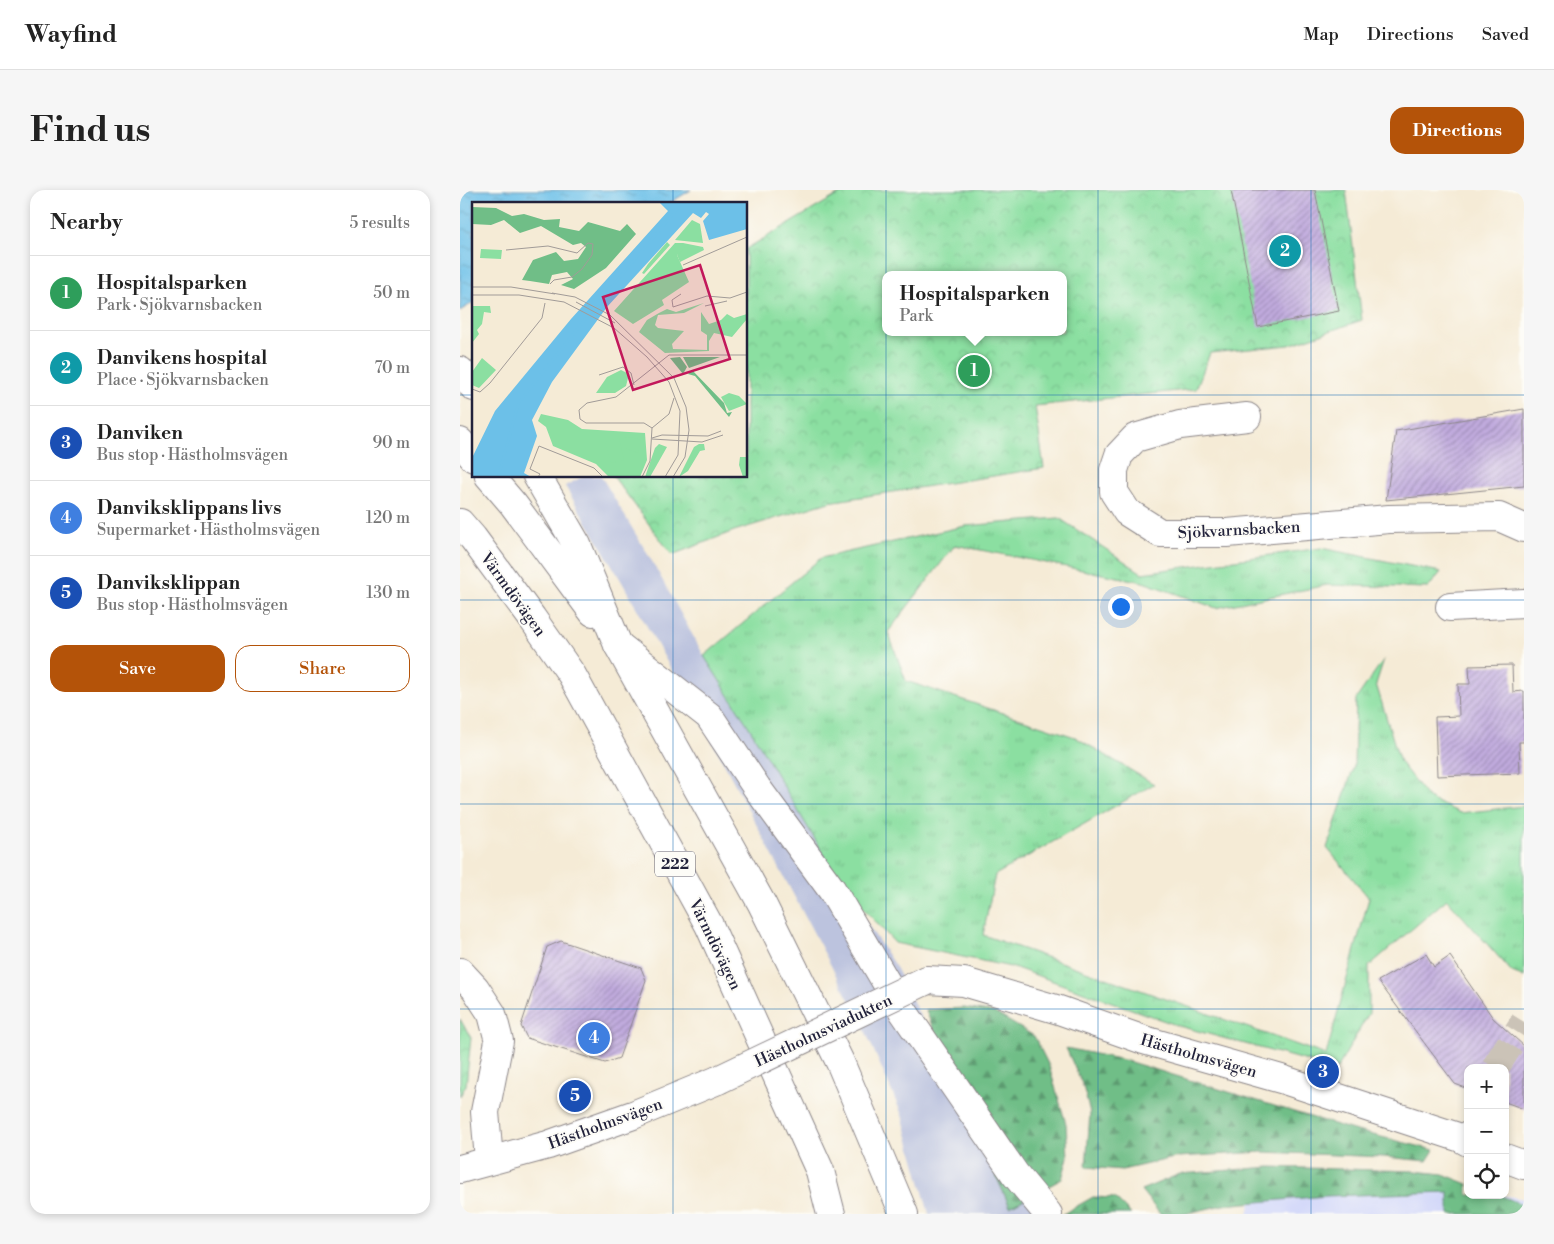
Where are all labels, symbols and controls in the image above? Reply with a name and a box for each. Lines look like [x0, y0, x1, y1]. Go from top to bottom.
text: Wayfind [25, 20, 117, 50]
text: Map [1303, 23, 1339, 46]
text: Directions [1367, 23, 1454, 46]
text: Saved [1482, 23, 1529, 46]
button: Directions [1390, 107, 1524, 154]
text: Find us [30, 109, 150, 152]
inset map [472, 202, 748, 478]
text: Nearby [50, 210, 123, 236]
text: 5 results [349, 213, 410, 233]
pin: 2 [1269, 232, 1301, 270]
text: Hospitalsparken [97, 271, 247, 295]
popup [882, 271, 1067, 336]
text: Hospitalsparken [900, 282, 1050, 306]
text: 1 [62, 283, 70, 303]
text: 50 m [373, 283, 410, 303]
text: Park · Sjökvarnsbacken [97, 295, 262, 315]
text: Park [900, 306, 933, 326]
text: Danvikens hospital [97, 346, 267, 370]
pin: 1 [958, 352, 990, 390]
text: 2 [61, 358, 71, 378]
text: 70 m [374, 358, 410, 378]
text: Place · Sjökvarnsbacken [97, 370, 269, 390]
text: Danviken [97, 421, 183, 445]
text: 3 [61, 433, 71, 453]
text: 90 m [372, 433, 410, 453]
text: Bus stop · Hästholmsvägen [97, 445, 288, 465]
text: Danviksklippans livs [97, 496, 281, 520]
text: 4 [61, 508, 71, 528]
text: 120 m [366, 508, 410, 528]
street label: Sjökvarnsbacken [1177, 517, 1301, 543]
text: Supermarket · Hästholmsvägen [97, 520, 320, 540]
street label: Värmdövägen [475, 548, 551, 641]
text: Danviksklippan [97, 571, 240, 595]
text: 5 [61, 583, 71, 603]
text: 130 m [366, 583, 410, 603]
your location [1108, 594, 1134, 620]
text: Bus stop · Hästholmsvägen [97, 595, 288, 615]
button: Save [50, 645, 225, 692]
button: Share [235, 645, 410, 692]
road number: 222 [655, 852, 695, 876]
street label: Värmdövägen [684, 895, 746, 994]
street label: Hästholmsviadukten [751, 990, 896, 1072]
pin: 4 [578, 1019, 610, 1057]
street label: Hästholmsvägen [1138, 1030, 1260, 1082]
pin: 3 [1307, 1053, 1339, 1091]
map controls [1464, 1064, 1509, 1199]
button: + [1464, 1064, 1509, 1109]
pin: 5 [559, 1077, 591, 1115]
street label: Hästholmsvägen [545, 1094, 666, 1154]
button: − [1464, 1109, 1509, 1154]
button: locate [1464, 1154, 1509, 1199]

